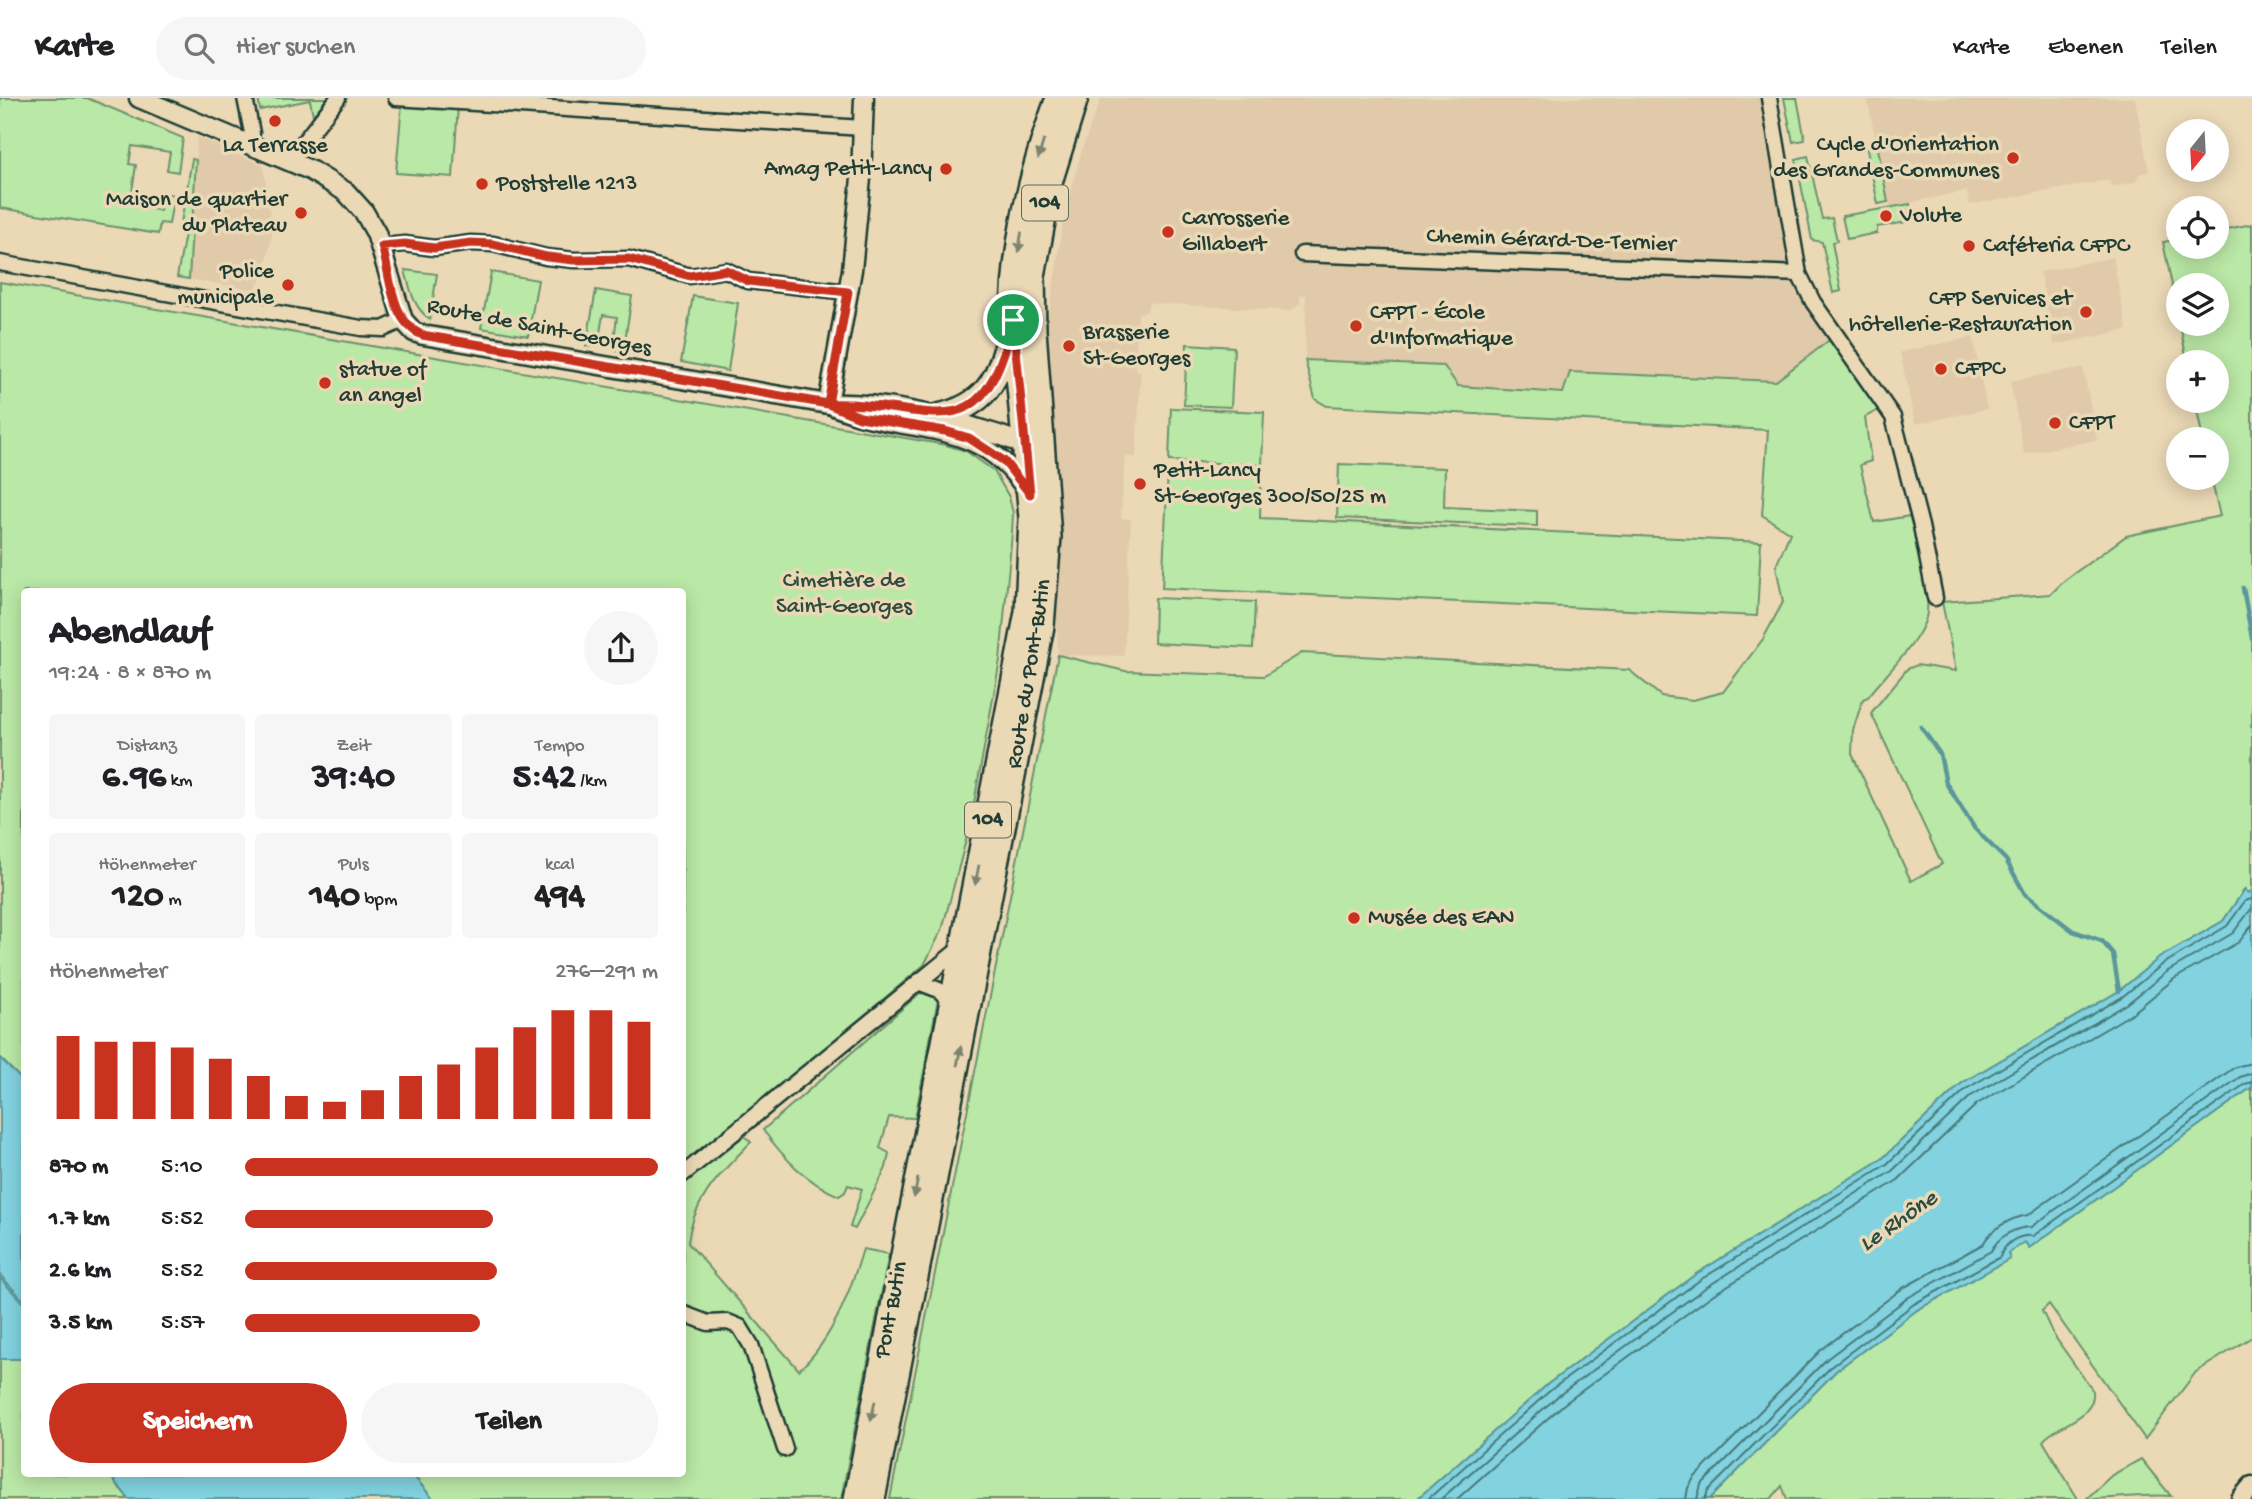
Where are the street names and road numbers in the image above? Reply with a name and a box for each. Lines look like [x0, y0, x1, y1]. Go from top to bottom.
road number: 104 [1022, 186, 1068, 220]
street label: Chemin Gérard-De-Ternier [1426, 223, 1678, 259]
street label: Route de Saint-Georges [424, 293, 654, 363]
street label: Route du Pont-Butin [1002, 577, 1058, 771]
road number: 104 [965, 802, 1011, 838]
street label: Pont Butin [869, 1259, 915, 1362]

